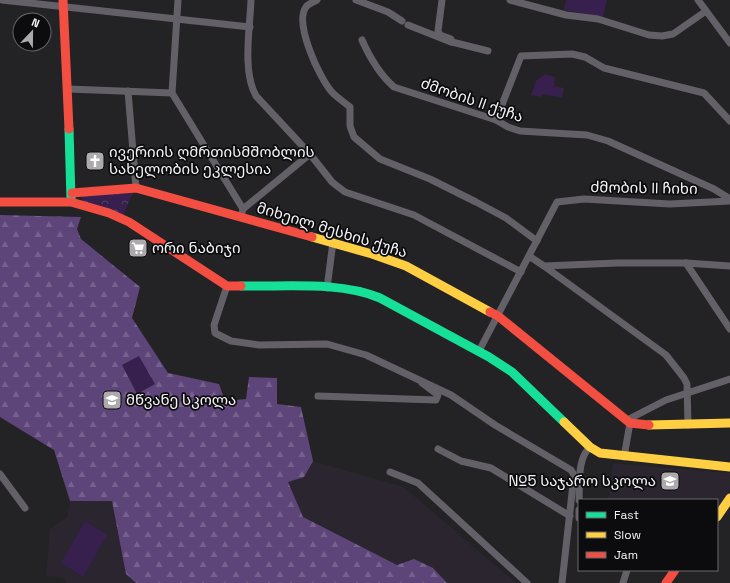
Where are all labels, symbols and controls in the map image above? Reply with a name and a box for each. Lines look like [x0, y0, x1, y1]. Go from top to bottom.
north arrow [12, 12, 52, 52]
text: N [30, 15, 42, 31]
street label: ძმობის II ქუჩა [418, 73, 526, 126]
place label: ივერიის ღმრთისმშობლის სახელობის ეკლესია [109, 142, 315, 178]
church icon: ივერიის ღმრთისმშობლის სახელობის ეკლესია [84, 150, 106, 172]
street label: ძმობის II ჩიხი [590, 177, 698, 198]
street label: მიხეილ მესხის ქუჩა [255, 198, 410, 261]
supermarket icon: ორი ნაბიჯი [127, 237, 149, 259]
place label: ორი ნაბიჯი [152, 238, 241, 257]
school or university icon: მწვანე სკოლა [101, 389, 123, 411]
place label: მწვანე სკოლა [126, 390, 236, 409]
school or university icon: №5 საჯარო სკოლა [659, 470, 681, 492]
place label: №5 საჯარო სკოლა [508, 471, 656, 490]
legend [578, 499, 718, 571]
text: Fast [614, 507, 639, 523]
text: Slow [614, 527, 641, 543]
text: Jam [614, 547, 638, 563]

